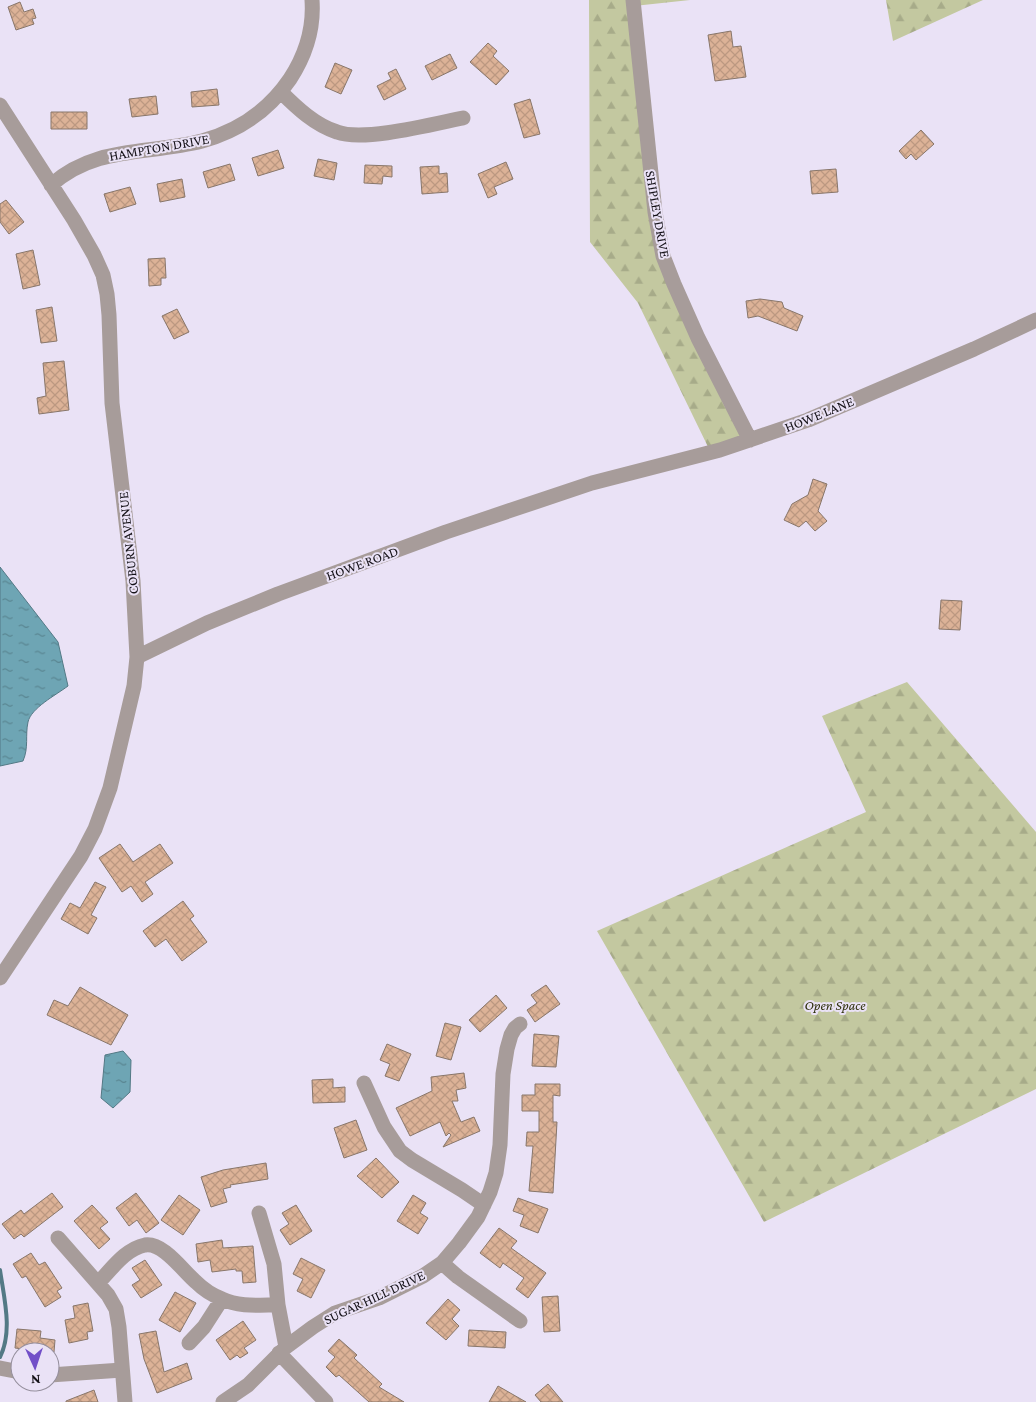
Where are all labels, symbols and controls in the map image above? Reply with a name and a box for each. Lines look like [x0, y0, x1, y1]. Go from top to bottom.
street label: HAMPTON DRIVE [108, 130, 211, 164]
street label: SHIPLEY DRIVE [642, 169, 674, 259]
street label: HOWE LANE [782, 393, 856, 435]
street label: COBURN AVENUE [115, 491, 141, 595]
street label: HOWE ROAD [324, 543, 400, 583]
park label: Open Space [804, 997, 866, 1013]
street label: SUGAR HILL DRIVE [321, 1266, 427, 1327]
north arrow [10, 1342, 60, 1392]
text: N [30, 1372, 41, 1388]

